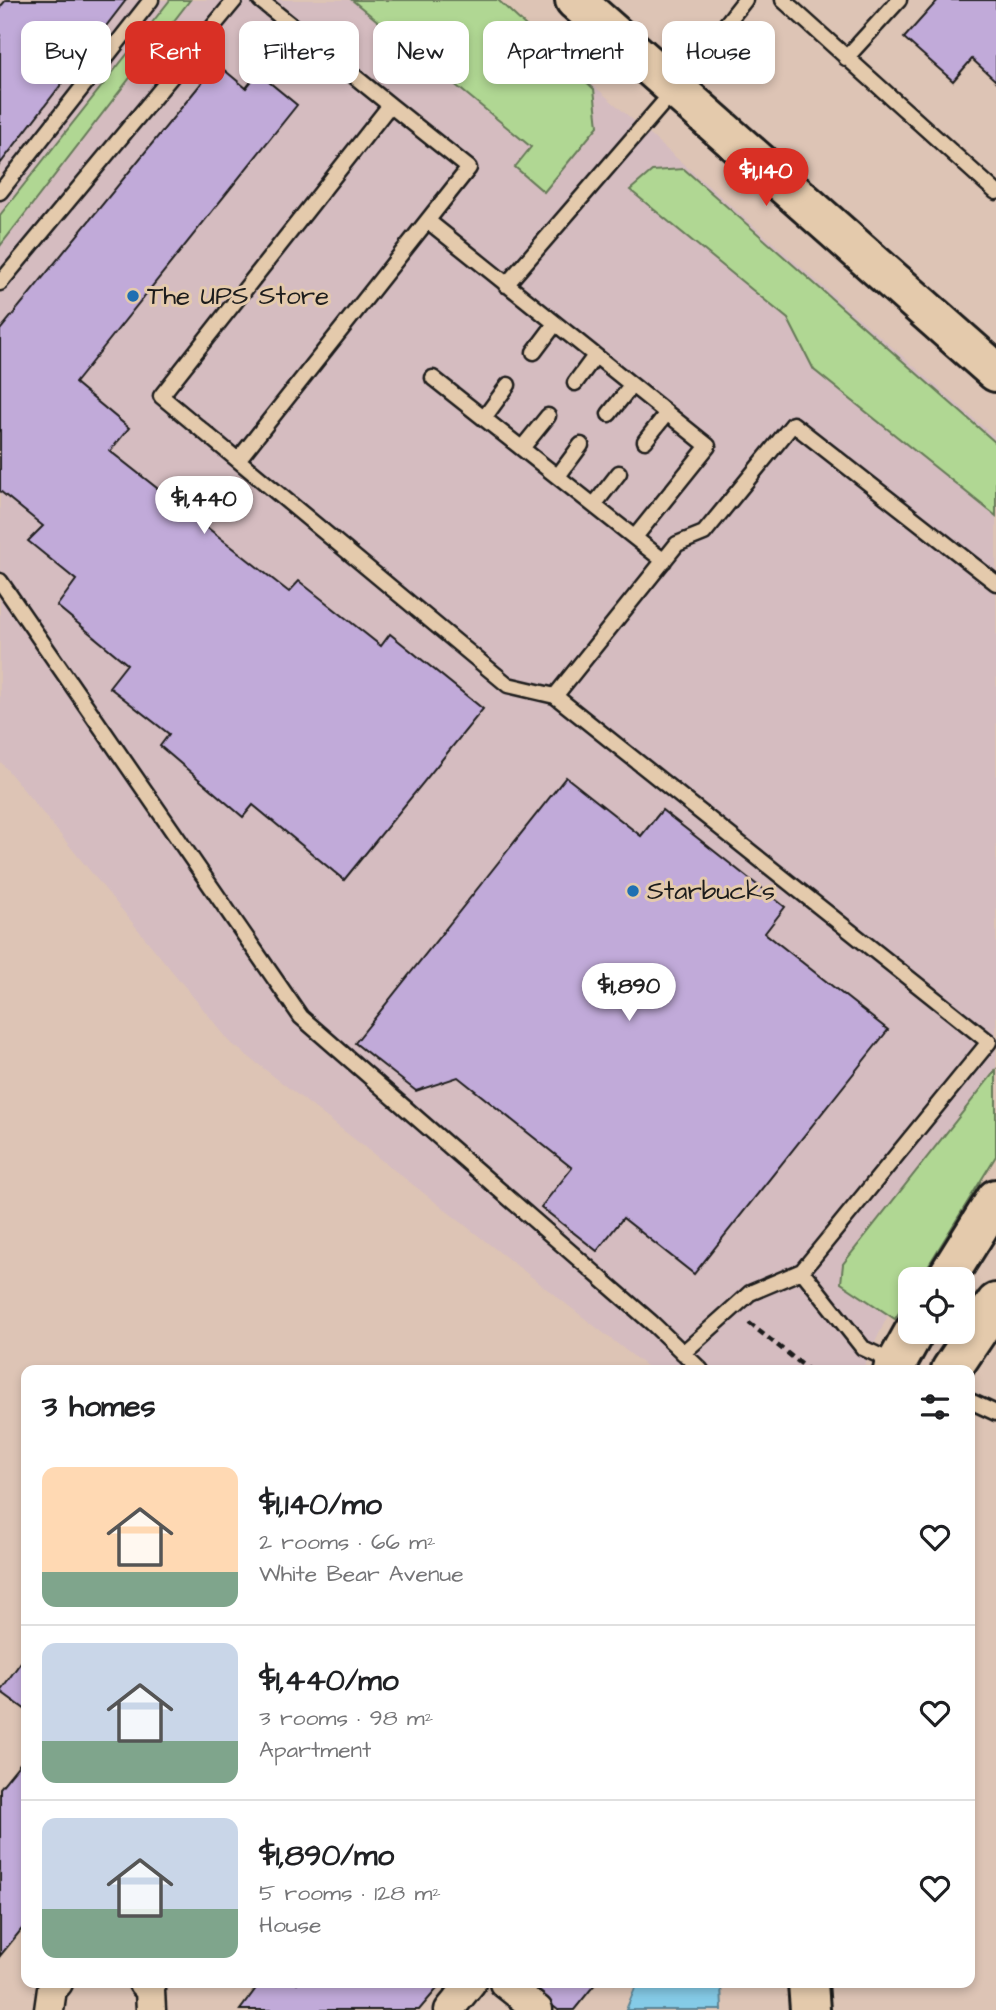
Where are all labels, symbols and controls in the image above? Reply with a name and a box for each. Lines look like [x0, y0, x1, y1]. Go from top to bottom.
chip: Buy [21, 21, 111, 84]
chip: Rent [125, 21, 225, 84]
chip: Filters [239, 21, 359, 84]
chip: New [373, 21, 469, 84]
chip: Apartment [483, 21, 648, 84]
chip: House [662, 21, 775, 84]
pin: $1,140 [709, 148, 823, 208]
text: $1,140 [740, 155, 792, 187]
place label: The UPS Store [147, 278, 329, 314]
marker: The UPS Store [125, 288, 141, 304]
pin: $1,440 [147, 476, 261, 536]
text: $1,440 [171, 483, 237, 515]
place label: Starbucks [647, 873, 775, 909]
marker: Starbucks [625, 883, 641, 899]
pin: $1,890 [572, 964, 686, 1023]
text: $1,890 [598, 970, 660, 1002]
map controls [898, 1267, 975, 1344]
button: locate [898, 1267, 975, 1344]
text: 3 homes [42, 1386, 156, 1428]
icon: filters [916, 1388, 954, 1426]
text: $1,140/mo [259, 1484, 382, 1526]
icon: home [98, 1495, 182, 1579]
icon: heart [916, 1518, 954, 1556]
text: 2 rooms · 66 m² [259, 1526, 436, 1558]
text: White Bear Avenue [259, 1558, 464, 1590]
text: $1,440/mo [259, 1660, 399, 1702]
icon: home [98, 1671, 182, 1755]
icon: heart [916, 1694, 954, 1732]
text: 3 rooms · 98 m² [259, 1702, 433, 1734]
text: Apartment [259, 1734, 371, 1766]
text: $1,890/mo [259, 1835, 394, 1877]
icon: home [98, 1846, 182, 1930]
icon: heart [916, 1869, 954, 1907]
text: 5 rooms · 128 m² [259, 1877, 441, 1909]
text: House [259, 1909, 322, 1941]

